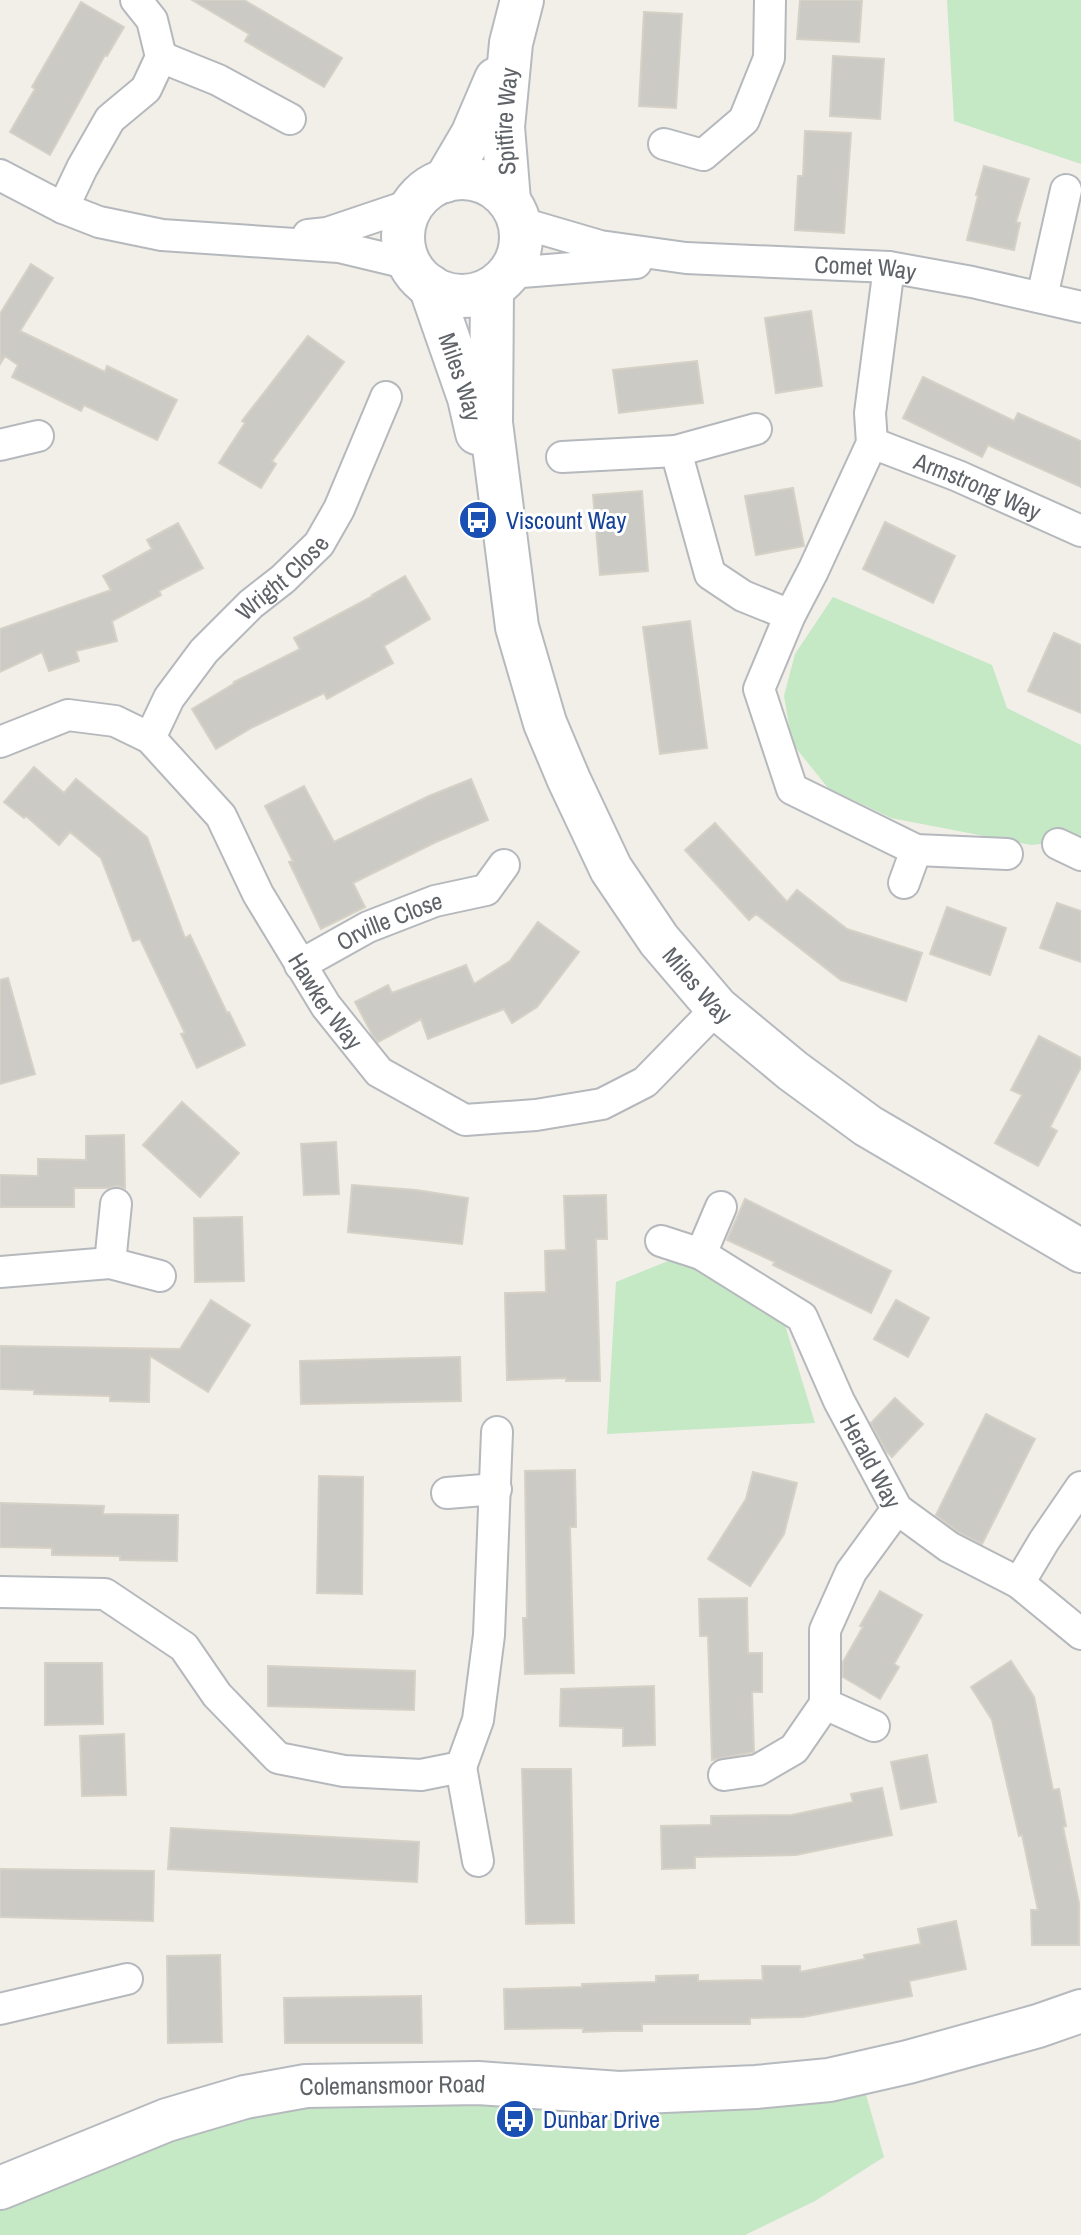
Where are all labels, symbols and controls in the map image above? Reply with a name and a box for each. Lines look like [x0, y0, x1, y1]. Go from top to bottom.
street label: Spitfire Way [487, 66, 525, 176]
street label: Comet Way [814, 248, 919, 288]
street label: Miles Way [431, 328, 490, 424]
street label: Armstrong Way [909, 444, 1046, 527]
bus stop icon: Viscount Way [457, 499, 499, 541]
place label: Viscount Way [506, 504, 627, 536]
street label: Wright Close [228, 530, 336, 627]
street label: Orville Close [330, 884, 445, 958]
street label: Miles Way [656, 940, 739, 1030]
street label: Hawker Way [281, 947, 371, 1056]
street label: Herald Way [833, 1408, 910, 1514]
street label: Colemansmoor Road [299, 2067, 487, 2102]
bus stop icon: Dunbar Drive [494, 2098, 536, 2140]
place label: Dunbar Drive [543, 2103, 660, 2135]

